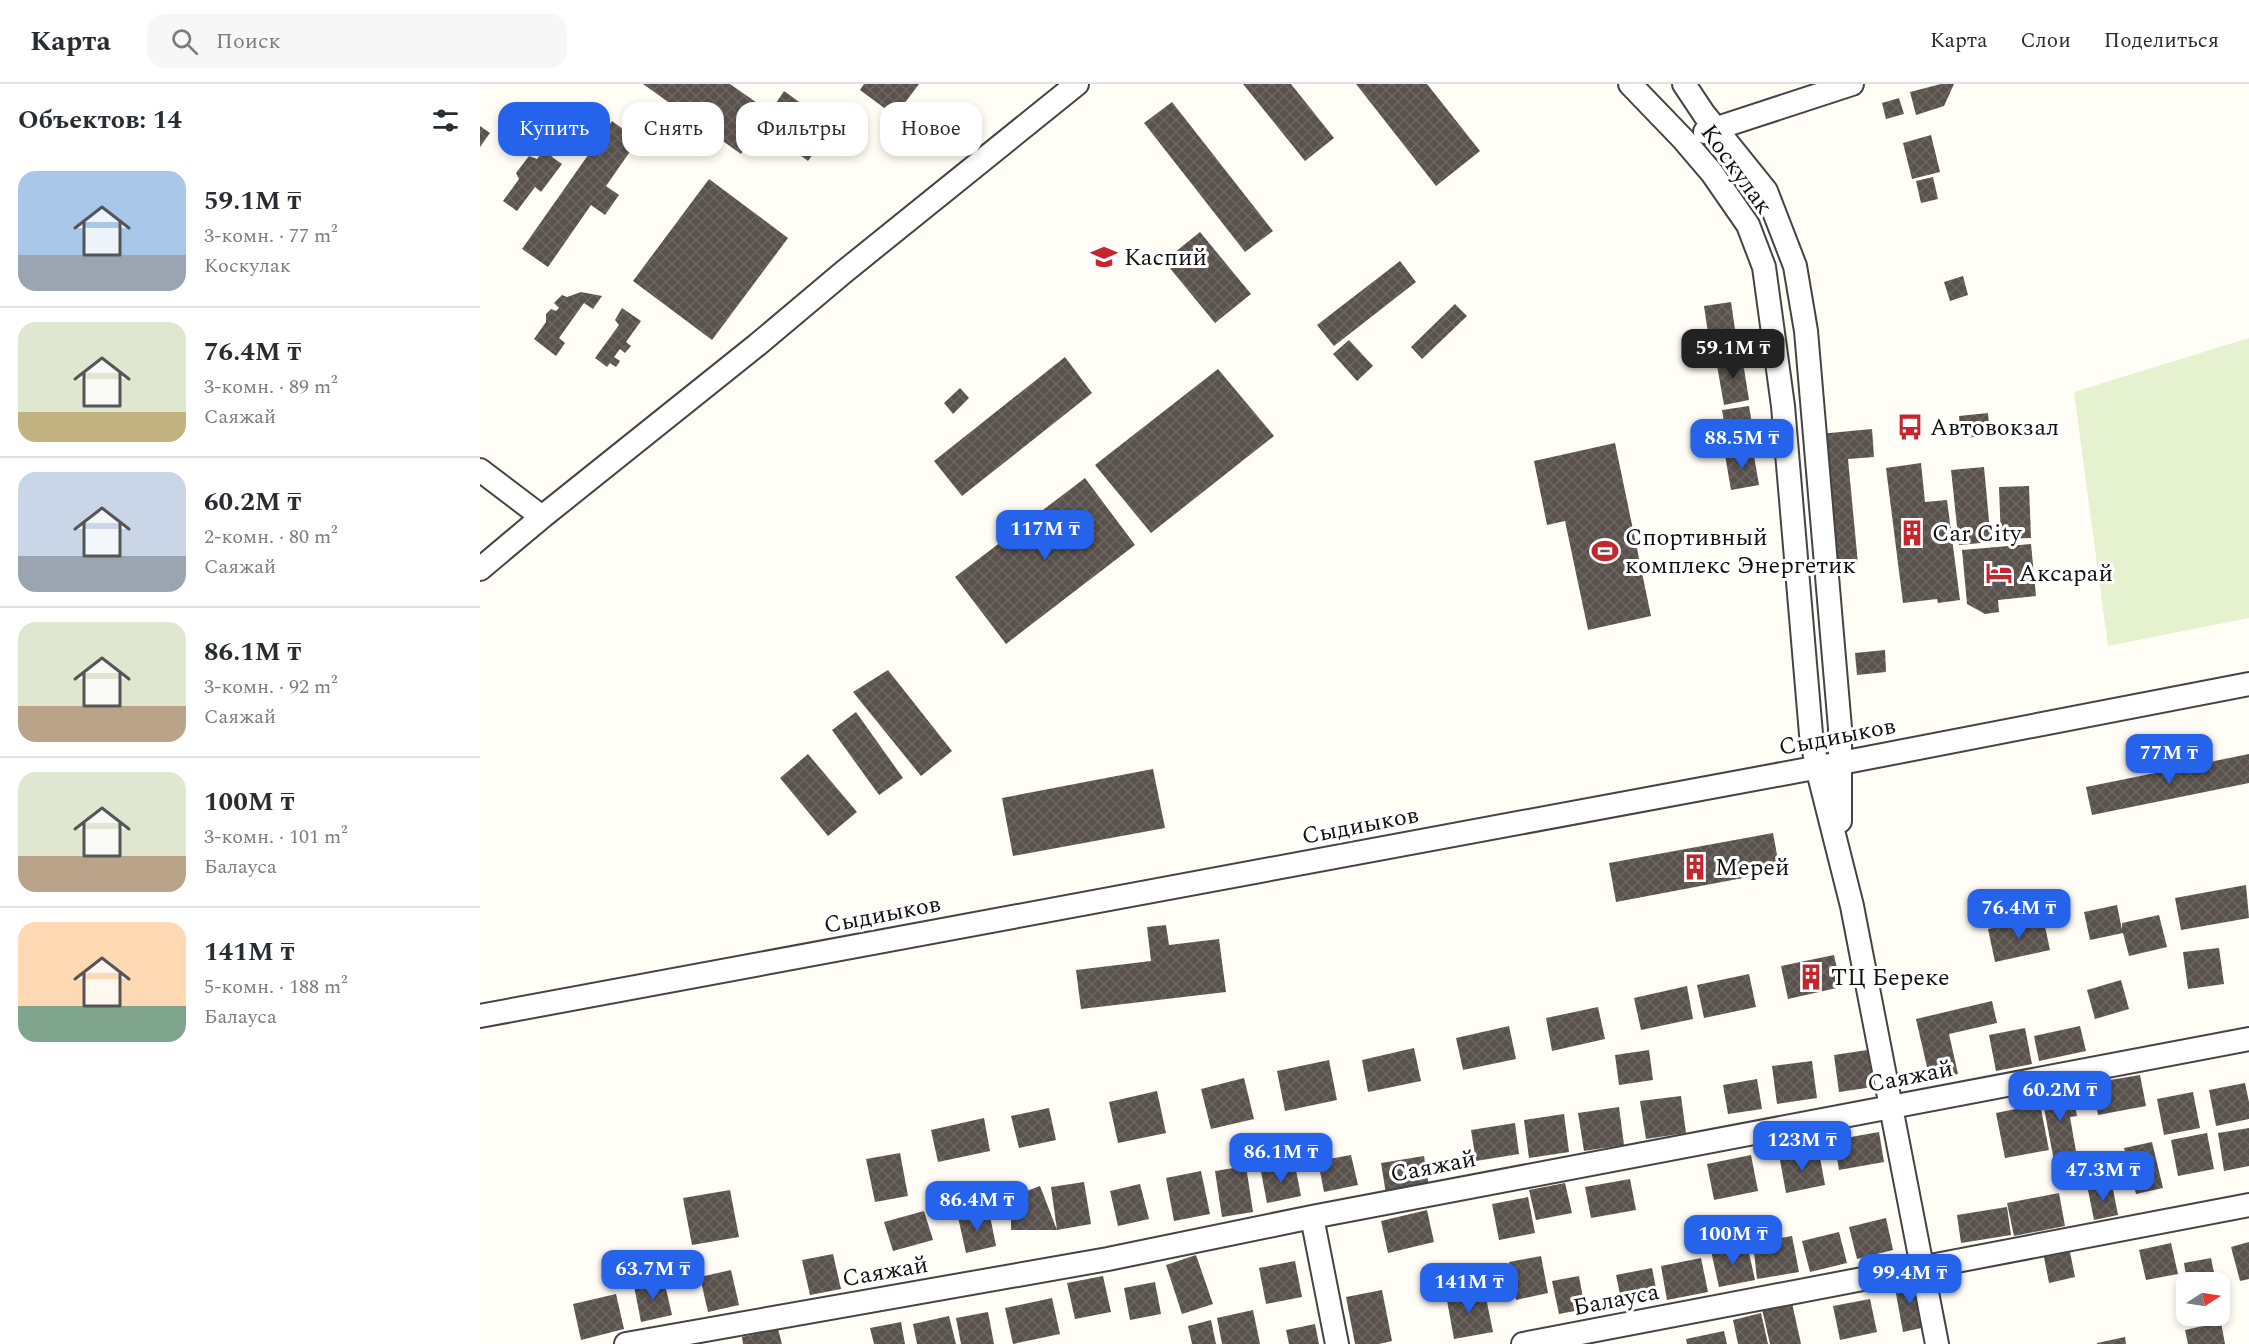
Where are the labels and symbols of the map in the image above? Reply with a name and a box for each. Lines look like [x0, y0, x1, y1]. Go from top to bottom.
street label: Коскулак [1691, 117, 1781, 222]
place label: Каспий [1124, 240, 1207, 276]
school or university icon: Каспий [1089, 242, 1119, 272]
pin: 59.1M ₸ [1678, 329, 1788, 380]
place label: Автовокзал [1930, 410, 2059, 446]
bus stop icon: Автовокзал [1895, 412, 1925, 442]
pin: 88.5M ₸ [1687, 419, 1797, 470]
pin: 117M ₸ [996, 510, 1094, 561]
place label: Car City [1932, 516, 2023, 552]
building icon: Car City [1897, 518, 1927, 548]
place label: Спортивный комплекс Энергетик [1625, 520, 1856, 584]
sports icon: Спортивный комплекс Энергетик [1590, 536, 1620, 566]
place label: Аксарай [2019, 556, 2113, 592]
hotel icon: Аксарай [1984, 558, 2014, 588]
street label: Сыдиыков [1776, 708, 1899, 766]
pin: 77M ₸ [2127, 734, 2211, 785]
street label: Сыдиыков [1299, 797, 1422, 855]
place label: Мерей [1715, 850, 1789, 886]
building icon: Мерей [1680, 852, 1710, 882]
street label: Сыдиыков [821, 886, 944, 944]
pin: 76.4M ₸ [1964, 889, 2074, 940]
place label: ТЦ Береке [1831, 960, 1950, 996]
building icon: ТЦ Береке [1796, 962, 1826, 992]
street label: Саяжай [1864, 1051, 1956, 1103]
pin: 60.2M ₸ [2005, 1071, 2115, 1122]
pin: 123M ₸ [1753, 1121, 1851, 1172]
pin: 86.1M ₸ [1226, 1133, 1336, 1184]
street label: Саяжай [1387, 1141, 1479, 1193]
pin: 47.3M ₸ [2048, 1151, 2158, 1202]
pin: 86.4M ₸ [922, 1181, 1032, 1232]
pin: 100M ₸ [1684, 1215, 1782, 1266]
street label: Саяжай [839, 1247, 931, 1297]
pin: 63.7M ₸ [598, 1250, 708, 1301]
pin: 99.4M ₸ [1855, 1254, 1965, 1305]
pin: 141M ₸ [1420, 1263, 1518, 1314]
north arrow [2176, 1272, 2230, 1326]
street label: Балауса [1570, 1274, 1663, 1326]

